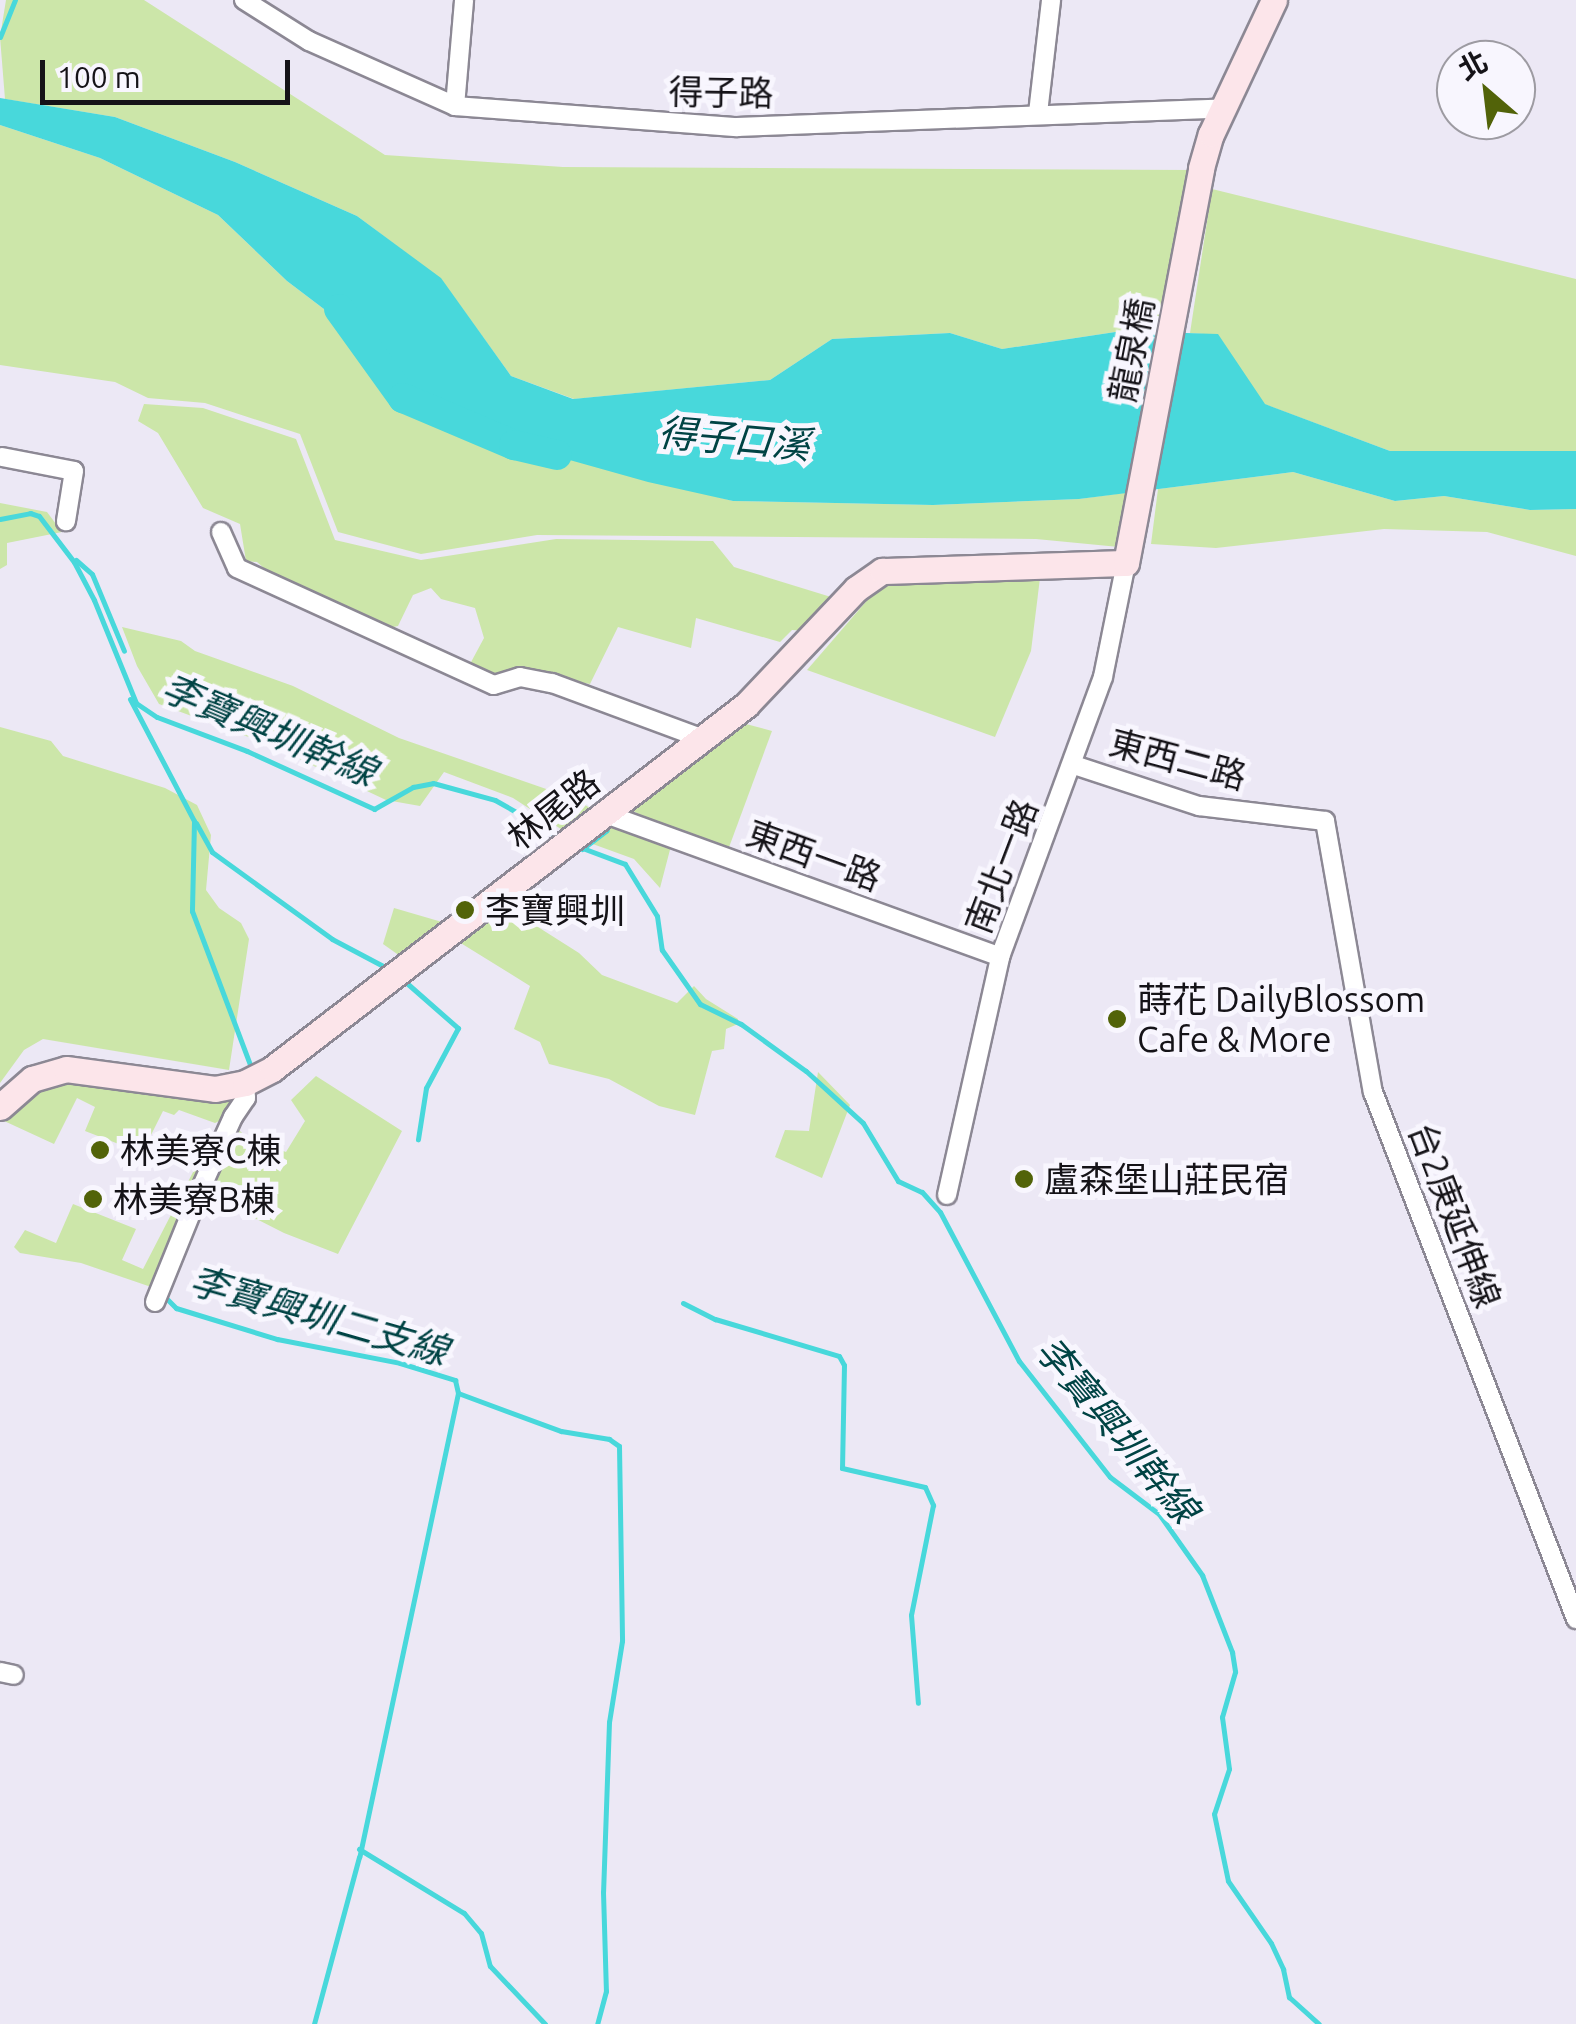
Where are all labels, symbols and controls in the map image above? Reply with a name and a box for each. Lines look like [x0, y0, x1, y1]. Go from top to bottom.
scale bar [45, 40, 295, 102]
north arrow [1436, 40, 1536, 140]
text: 北 [1453, 45, 1492, 85]
text: 100 m [57, 60, 141, 94]
street label: 得子路 [668, 70, 774, 114]
street label: 龍泉橋 [1100, 294, 1162, 406]
water label: 得子口溪 [656, 410, 812, 468]
water label: 李寶興圳幹線 [155, 664, 383, 796]
street label: 東西二路 [1105, 721, 1251, 797]
street label: 林尾路 [499, 760, 607, 858]
street label: 南北一路 [956, 793, 1046, 939]
street label: 東西一路 [741, 811, 887, 899]
place label: 李寶興圳 [485, 889, 625, 931]
marker: 李寶興圳 [454, 899, 476, 921]
place label: 蒔花 DailyBlossom Cafe & More [1137, 978, 1425, 1060]
marker: 蒔花 DailyBlossom Cafe & More [1106, 1008, 1128, 1030]
street label: 台2庚延伸線 [1401, 1117, 1509, 1313]
place label: 林美寮C棟 [120, 1129, 281, 1171]
marker: 林美寮C棟 [89, 1139, 111, 1161]
place label: 盧森堡山莊民宿 [1044, 1158, 1289, 1200]
marker: 盧森堡山莊民宿 [1013, 1168, 1035, 1190]
place label: 林美寮B棟 [113, 1178, 275, 1220]
marker: 林美寮B棟 [82, 1188, 104, 1210]
water label: 李寶興圳二支線 [185, 1257, 453, 1375]
water label: 李寶興圳幹線 [1026, 1328, 1208, 1532]

